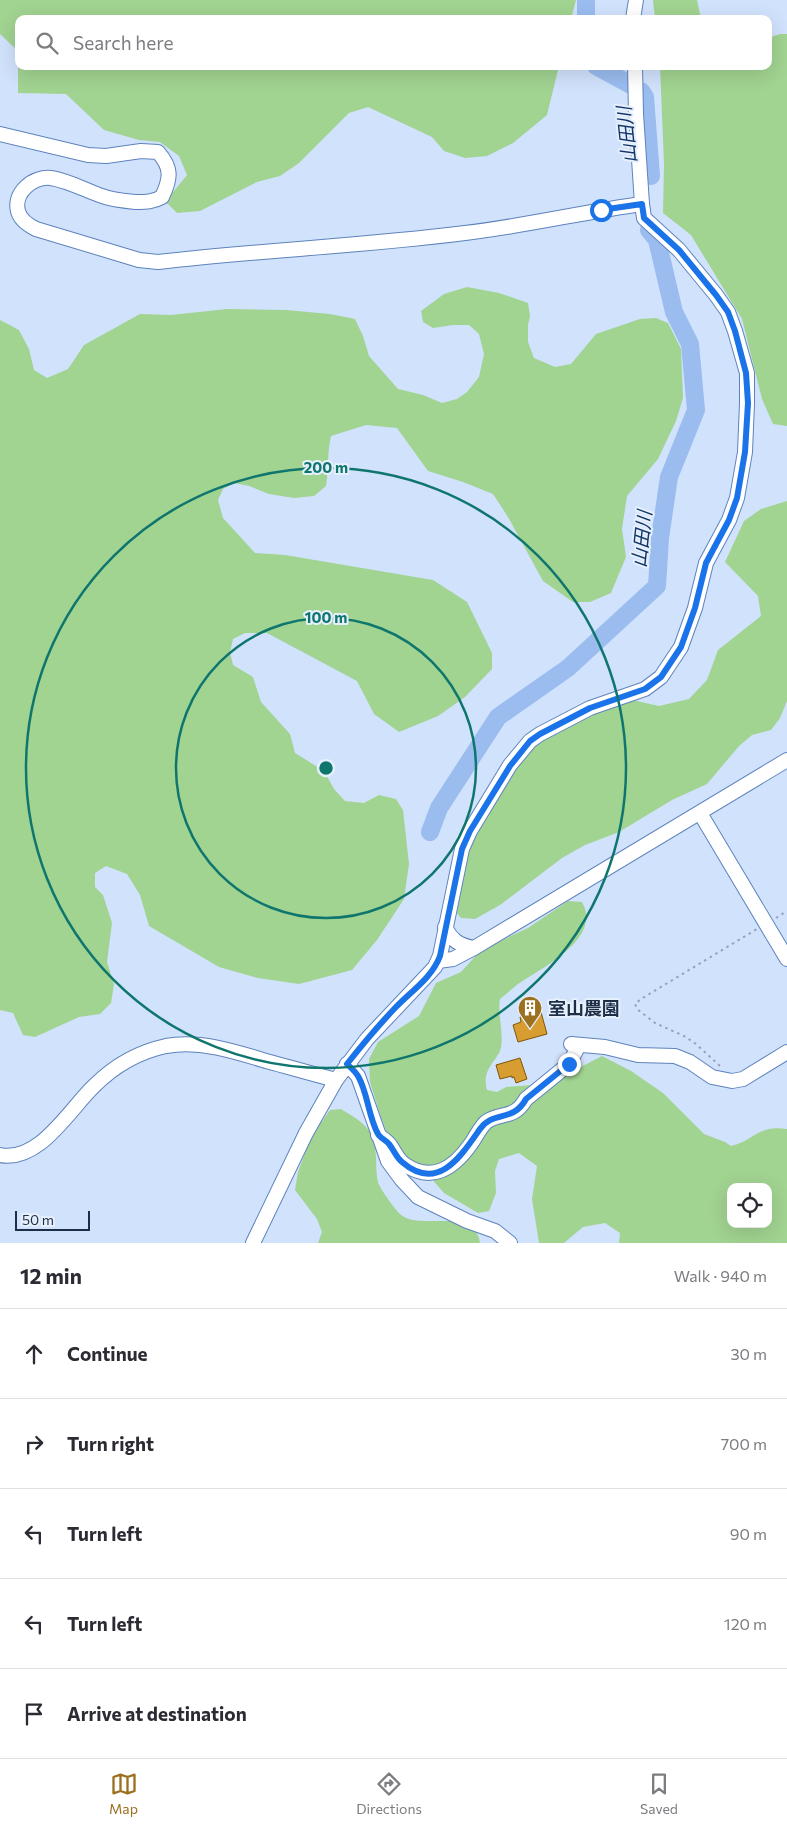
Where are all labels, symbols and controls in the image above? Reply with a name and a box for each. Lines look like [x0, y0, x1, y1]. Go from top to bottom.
search box [15, 15, 772, 70]
icon: search [33, 29, 61, 57]
text: Search here [73, 31, 173, 54]
water label: 山田川 [611, 103, 640, 165]
route start [590, 199, 613, 222]
text: 200 m [304, 458, 348, 476]
water label: 山田川 [627, 507, 656, 569]
text: 100 m [305, 608, 347, 626]
centre of rings [317, 759, 335, 777]
building icon: 室山農園 [517, 995, 543, 1029]
place label: 室山農園 [548, 997, 620, 1019]
route end [558, 1053, 581, 1076]
map controls [727, 1183, 772, 1228]
button: locate [727, 1183, 772, 1228]
scale bar [15, 1208, 90, 1231]
text: 50 m [22, 1211, 54, 1228]
text: 12 min [20, 1263, 82, 1288]
text: Walk · 940 m [674, 1266, 767, 1285]
icon: ahead [20, 1340, 48, 1368]
text: Continue [67, 1342, 147, 1365]
text: 30 m [730, 1344, 767, 1363]
icon: right [20, 1430, 48, 1458]
text: Turn right [67, 1432, 154, 1455]
text: 700 m [721, 1434, 767, 1453]
icon: left [20, 1520, 48, 1548]
text: Turn left [67, 1522, 142, 1545]
text: 90 m [730, 1524, 767, 1543]
icon: left [20, 1610, 48, 1638]
text: Turn left [67, 1612, 142, 1635]
text: 120 m [724, 1614, 767, 1633]
icon: arrive [20, 1700, 48, 1728]
text: Arrive at destination [67, 1702, 247, 1725]
tab: Map [109, 1770, 138, 1817]
tab: Directions [356, 1770, 422, 1817]
tab: Saved [640, 1770, 678, 1817]

